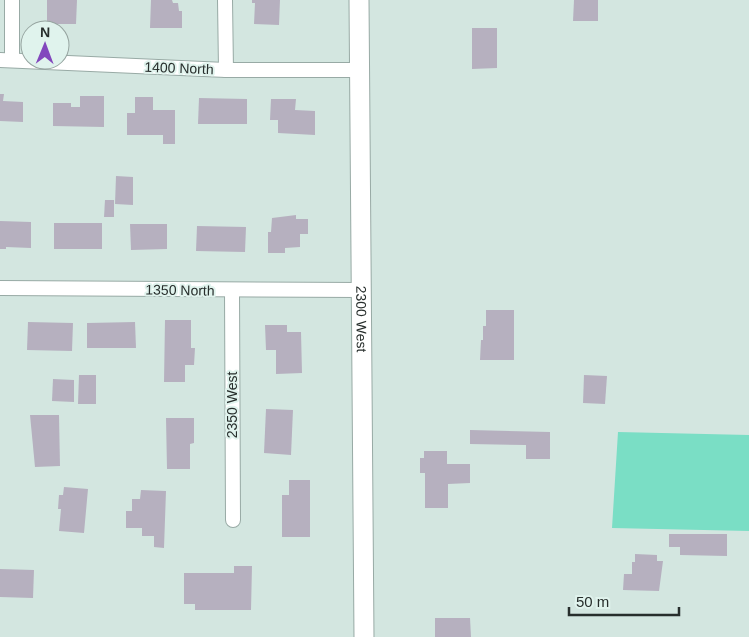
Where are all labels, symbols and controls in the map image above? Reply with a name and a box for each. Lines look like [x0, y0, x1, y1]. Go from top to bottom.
north arrow [20, 20, 70, 70]
text: N [40, 24, 50, 40]
street label: 1400 North [144, 59, 214, 77]
street label: 1350 North [145, 281, 215, 299]
street label: 2300 West [353, 286, 370, 353]
street label: 2350 West [224, 372, 240, 438]
scale bar [569, 584, 679, 616]
text: 50 m [576, 593, 609, 610]

